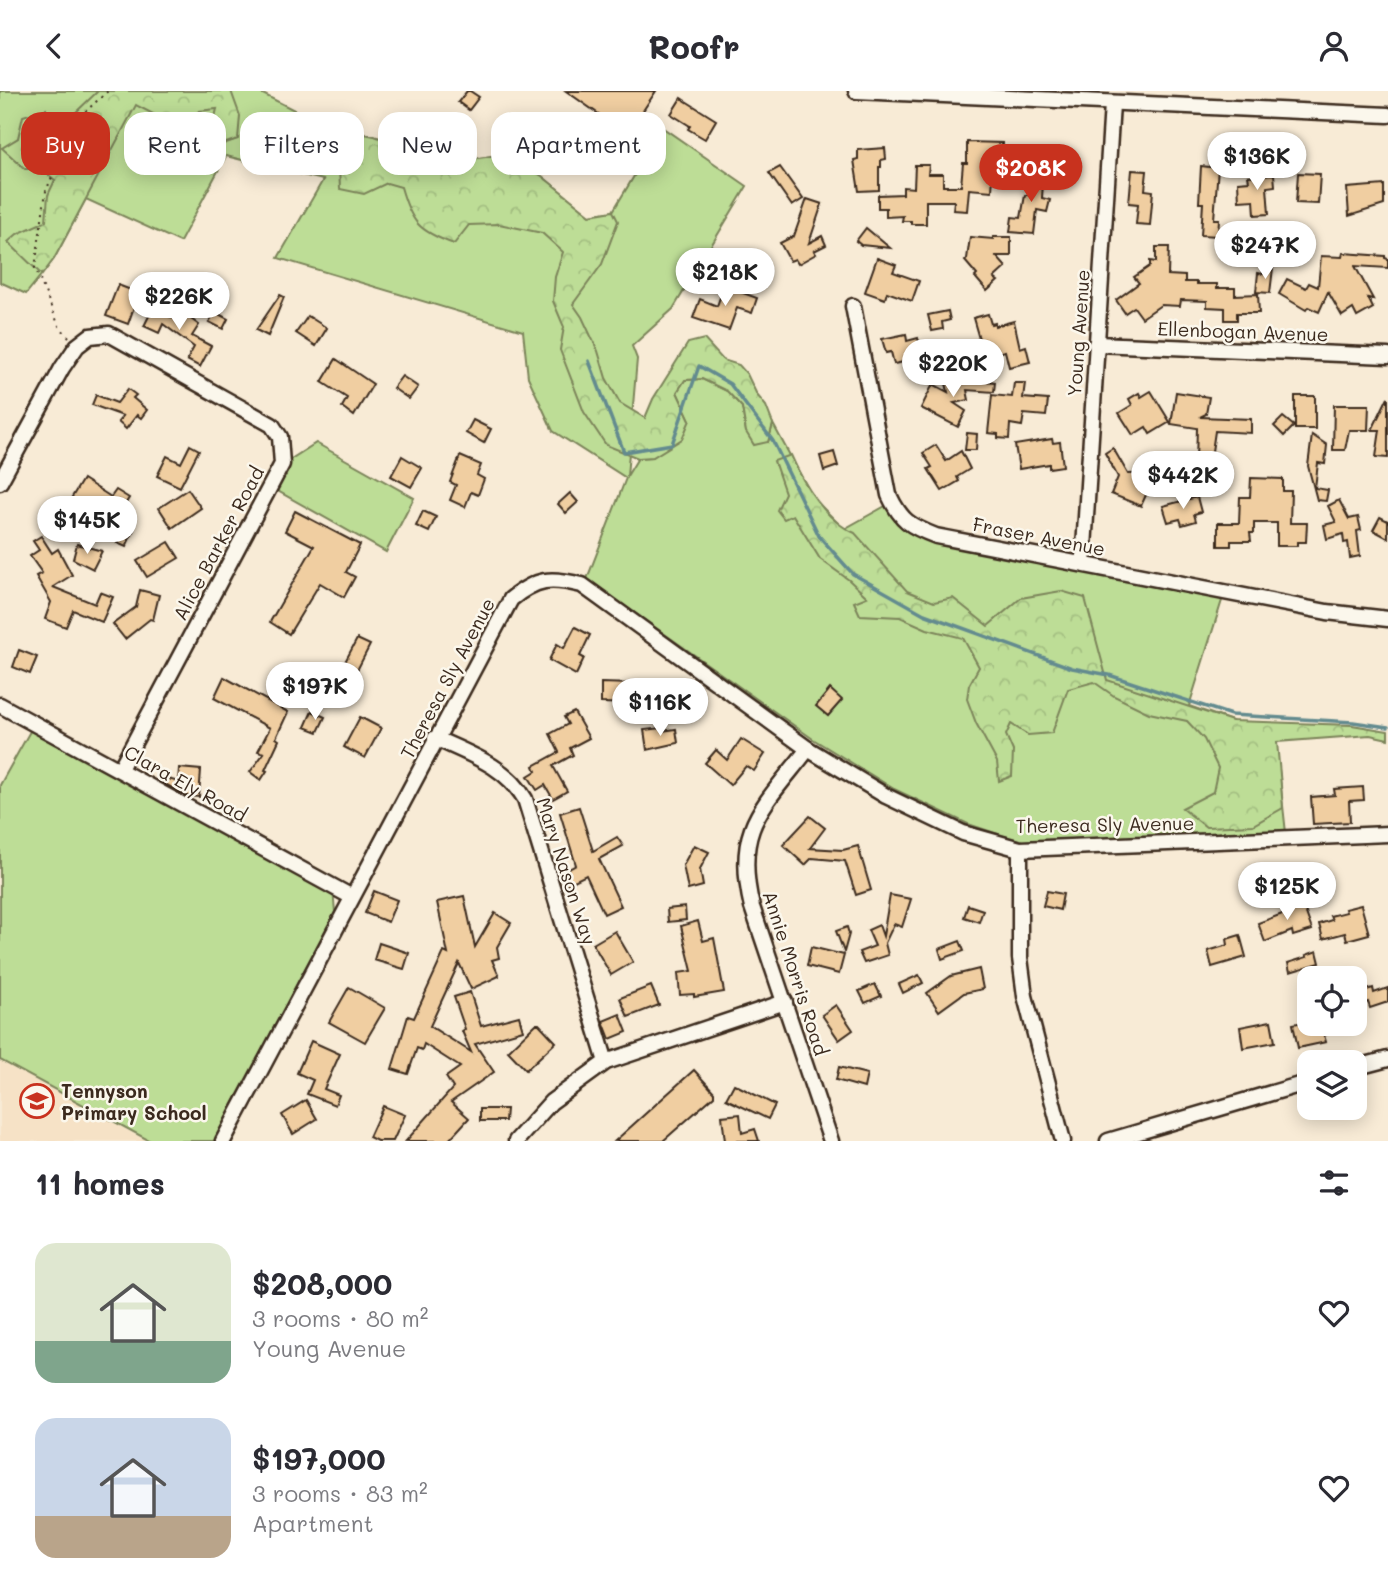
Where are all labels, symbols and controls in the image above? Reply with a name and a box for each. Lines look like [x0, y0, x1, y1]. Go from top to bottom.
text: Roofr [648, 25, 740, 67]
icon: back [35, 27, 73, 65]
icon: person [1315, 27, 1353, 65]
chip: Buy [21, 112, 110, 175]
chip: Rent [124, 112, 226, 175]
chip: Filters [240, 112, 364, 175]
chip: New [378, 112, 477, 175]
chip: Apartment [491, 112, 666, 175]
pin: $136K [1208, 133, 1306, 192]
text: $136K [1223, 140, 1291, 170]
pin: $208K [982, 145, 1080, 204]
text: $208K [995, 152, 1067, 182]
pin: $247K [1216, 221, 1314, 281]
text: $247K [1230, 229, 1300, 259]
pin: $218K [676, 249, 774, 308]
text: $218K [692, 256, 758, 286]
street label: Young Avenue [1061, 269, 1095, 397]
pin: $226K [130, 273, 228, 332]
text: $226K [145, 280, 213, 310]
street label: Ellenbogan Avenue [1157, 316, 1329, 346]
pin: $220K [904, 339, 1002, 399]
text: $220K [918, 347, 988, 377]
pin: $442K [1134, 451, 1232, 511]
text: $442K [1147, 459, 1219, 489]
street label: Alice Barker Road [167, 462, 269, 624]
pin: $145K [38, 497, 136, 556]
text: $145K [53, 504, 121, 534]
street label: Fraser Avenue [971, 511, 1107, 561]
street label: Theresa Sly Avenue [394, 593, 500, 763]
pin: $197K [266, 663, 364, 722]
text: $197K [282, 670, 348, 700]
pin: $116K [611, 679, 709, 738]
text: $116K [628, 686, 692, 716]
street label: Clara Ely Road [120, 739, 252, 827]
street label: Mary Nason Way [531, 794, 603, 948]
street label: Theresa Sly Avenue [1015, 810, 1195, 838]
pin: $125K [1238, 863, 1336, 922]
text: $125K [1254, 870, 1320, 900]
street label: Annie Morris Road [758, 887, 834, 1059]
map controls [1297, 966, 1367, 1120]
button: locate [1297, 966, 1367, 1036]
button: layers [1297, 1050, 1367, 1120]
place label: Tennyson Primary School [61, 1078, 207, 1125]
school or university icon: Tennyson Primary School [18, 1082, 56, 1120]
text: 11 homes [35, 1163, 165, 1203]
icon: filters [1315, 1164, 1353, 1202]
text: $208,000 [252, 1263, 392, 1303]
icon: home [91, 1271, 175, 1355]
icon: heart [1315, 1294, 1353, 1332]
text: 3 rooms · 80 m² [252, 1303, 428, 1333]
text: Young Avenue [252, 1333, 406, 1363]
text: $197,000 [252, 1438, 386, 1478]
icon: home [91, 1446, 175, 1530]
icon: heart [1315, 1469, 1353, 1507]
text: 3 rooms · 83 m² [252, 1478, 428, 1508]
text: Apartment [252, 1508, 374, 1538]

